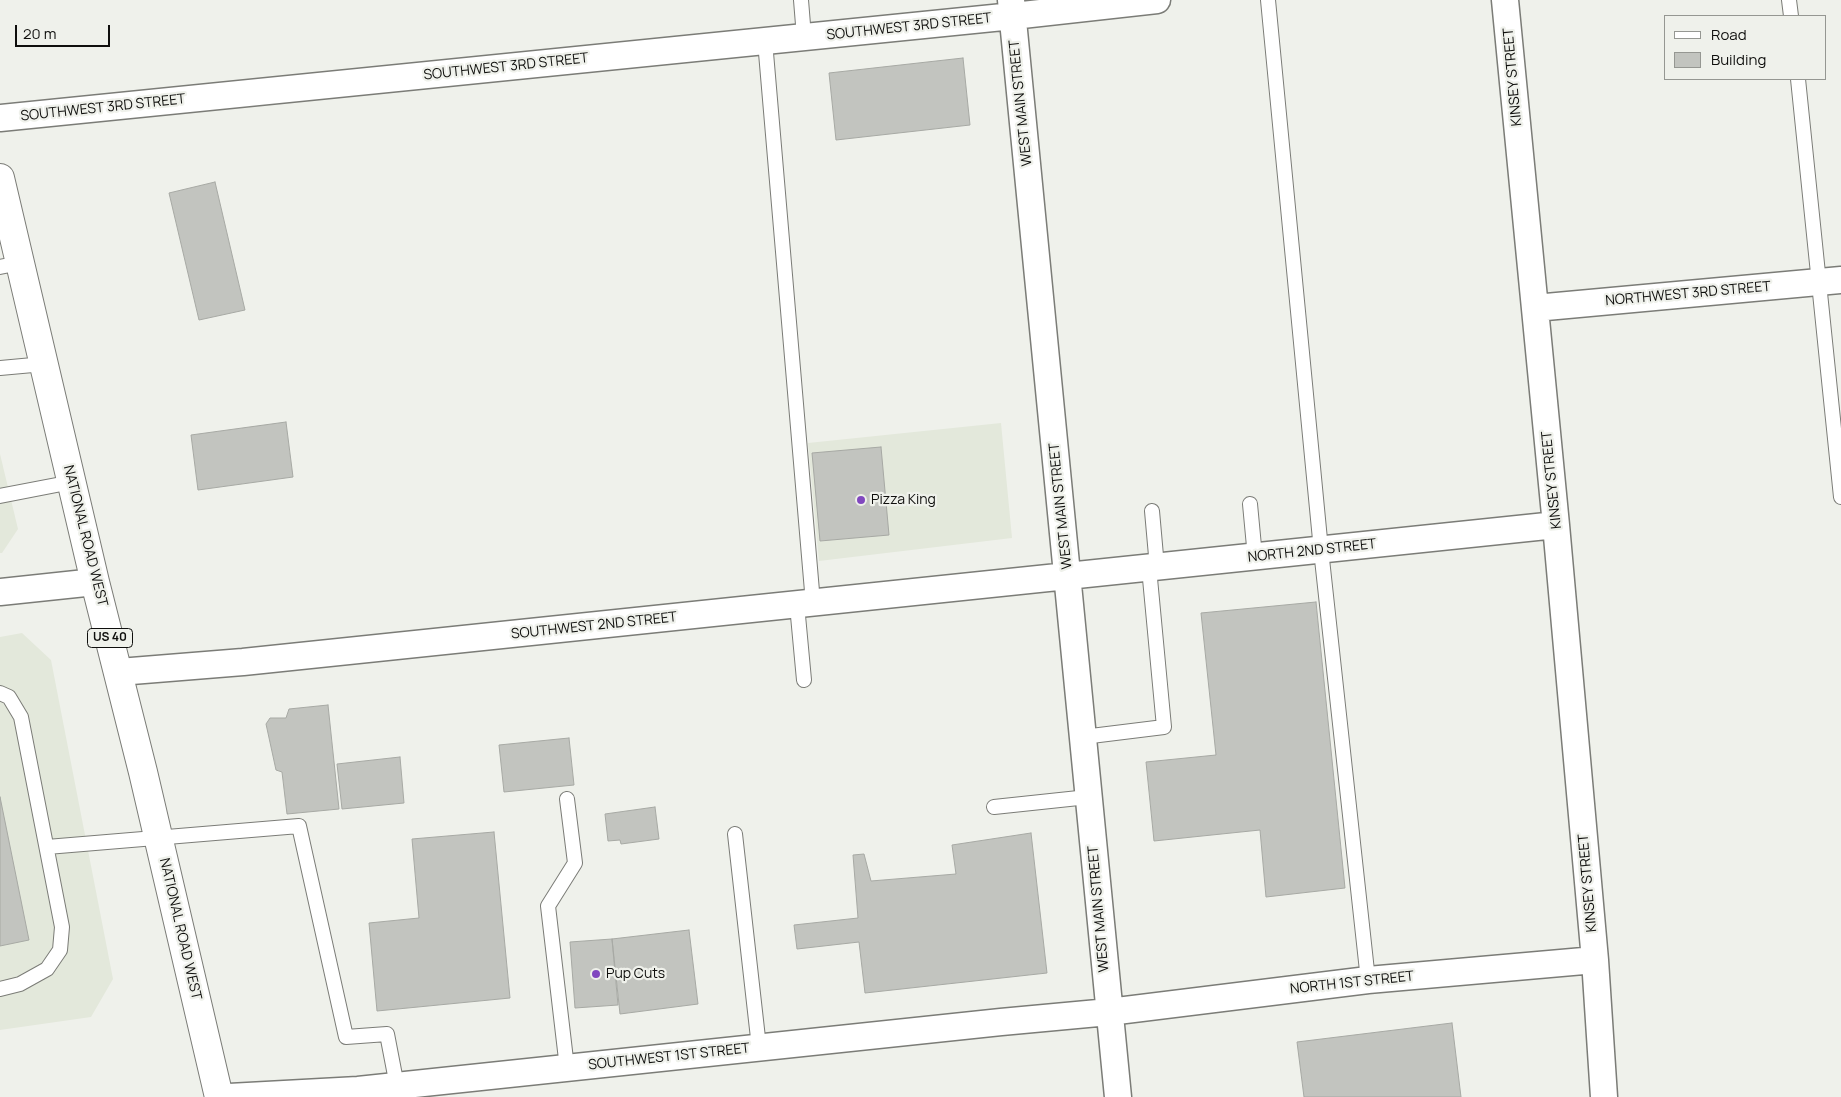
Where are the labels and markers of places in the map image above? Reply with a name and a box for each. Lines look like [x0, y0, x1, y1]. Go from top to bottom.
place label: Pizza King [871, 492, 936, 508]
marker: Pizza King [855, 494, 867, 506]
place label: Pup Cuts [606, 966, 665, 982]
marker: Pup Cuts [590, 968, 602, 980]

